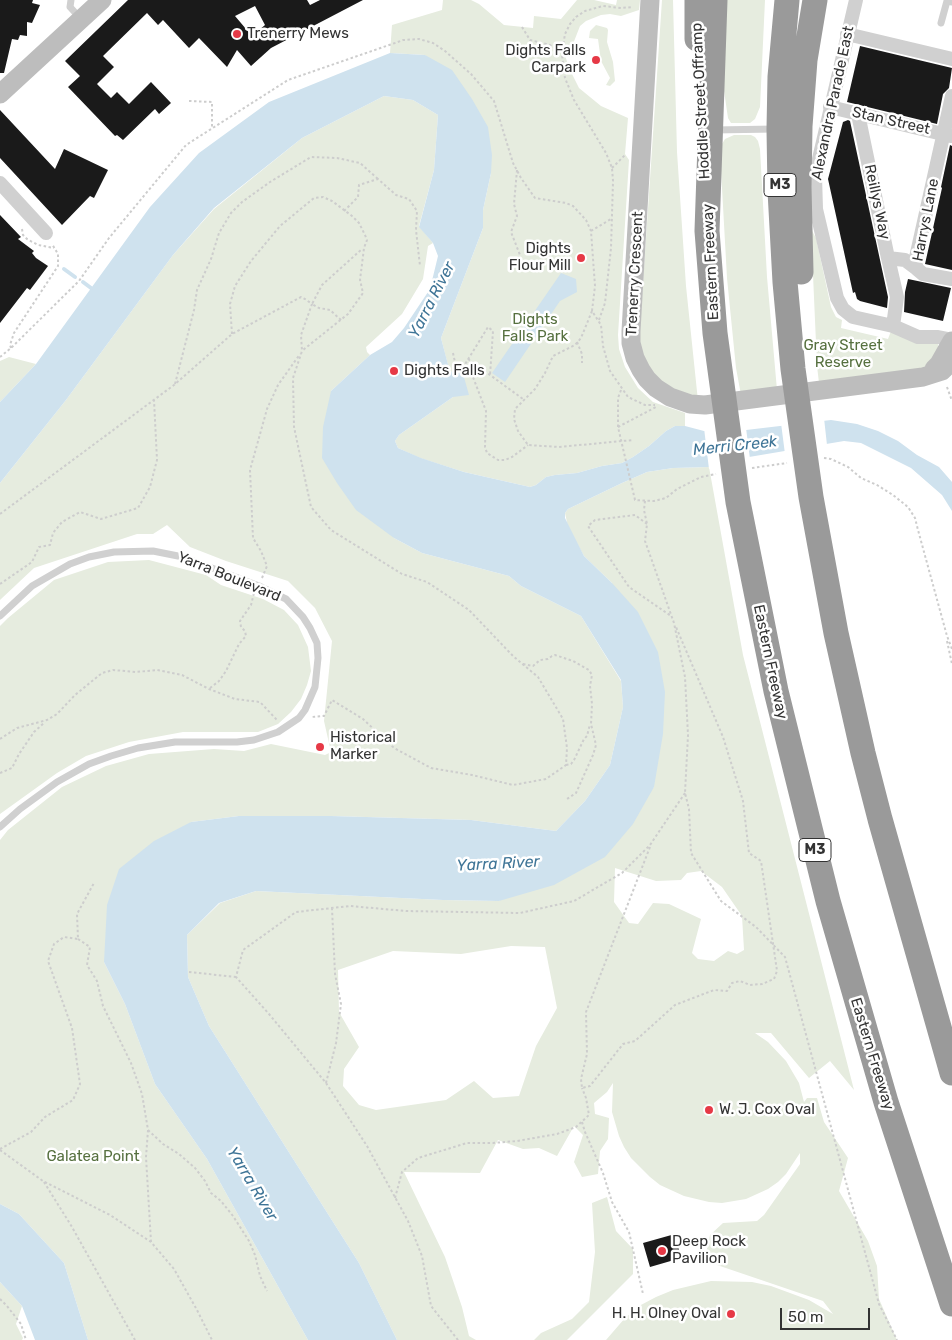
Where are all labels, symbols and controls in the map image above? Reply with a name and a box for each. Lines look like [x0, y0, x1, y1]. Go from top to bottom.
street label: Hoddle Street Offramp [688, 22, 714, 180]
street label: Alexandra Parade East [808, 24, 858, 182]
place label: Trenerry Mews [247, 25, 349, 43]
marker: Trenerry Mews [231, 28, 243, 40]
place label: Dights Falls Carpark [505, 42, 586, 77]
marker: Dights Falls Carpark [590, 54, 602, 66]
street label: Stan Street [850, 103, 932, 139]
street label: Reillys Way [860, 163, 894, 241]
road number: M3 [764, 174, 796, 196]
street label: Harrys Lane [909, 177, 943, 263]
street label: Eastern Freeway [699, 203, 723, 321]
street label: Trenerry Crescent [623, 211, 647, 337]
place label: Dights Flour Mill [509, 240, 571, 275]
marker: Dights Flour Mill [575, 252, 587, 264]
water label: Yarra River [405, 259, 459, 341]
park label: Dights Falls Park [502, 311, 568, 346]
park label: Gray Street Reserve [803, 337, 883, 372]
place label: Dights Falls [404, 362, 485, 380]
marker: Dights Falls [388, 365, 400, 377]
water label: Merri Creek [692, 432, 778, 460]
street label: Yarra Boulevard [175, 548, 283, 606]
street label: Eastern Freeway [749, 603, 791, 721]
place label: Historical Marker [330, 729, 396, 764]
marker: Historical Marker [314, 741, 326, 753]
road number: M3 [799, 838, 831, 862]
water label: Yarra River [456, 852, 540, 876]
street label: Eastern Freeway [846, 996, 898, 1112]
place label: W. J. Cox Oval [719, 1101, 815, 1119]
marker: W. J. Cox Oval [703, 1104, 715, 1116]
water label: Yarra River [222, 1143, 282, 1225]
park label: Galatea Point [46, 1148, 140, 1166]
place label: Deep Rock Pavilion [672, 1233, 746, 1268]
marker: Deep Rock Pavilion [656, 1245, 668, 1257]
scale bar [782, 1298, 872, 1330]
place label: H. H. Olney Oval [612, 1305, 721, 1323]
marker: H. H. Olney Oval [725, 1308, 737, 1320]
text: 50 m [788, 1308, 823, 1326]

